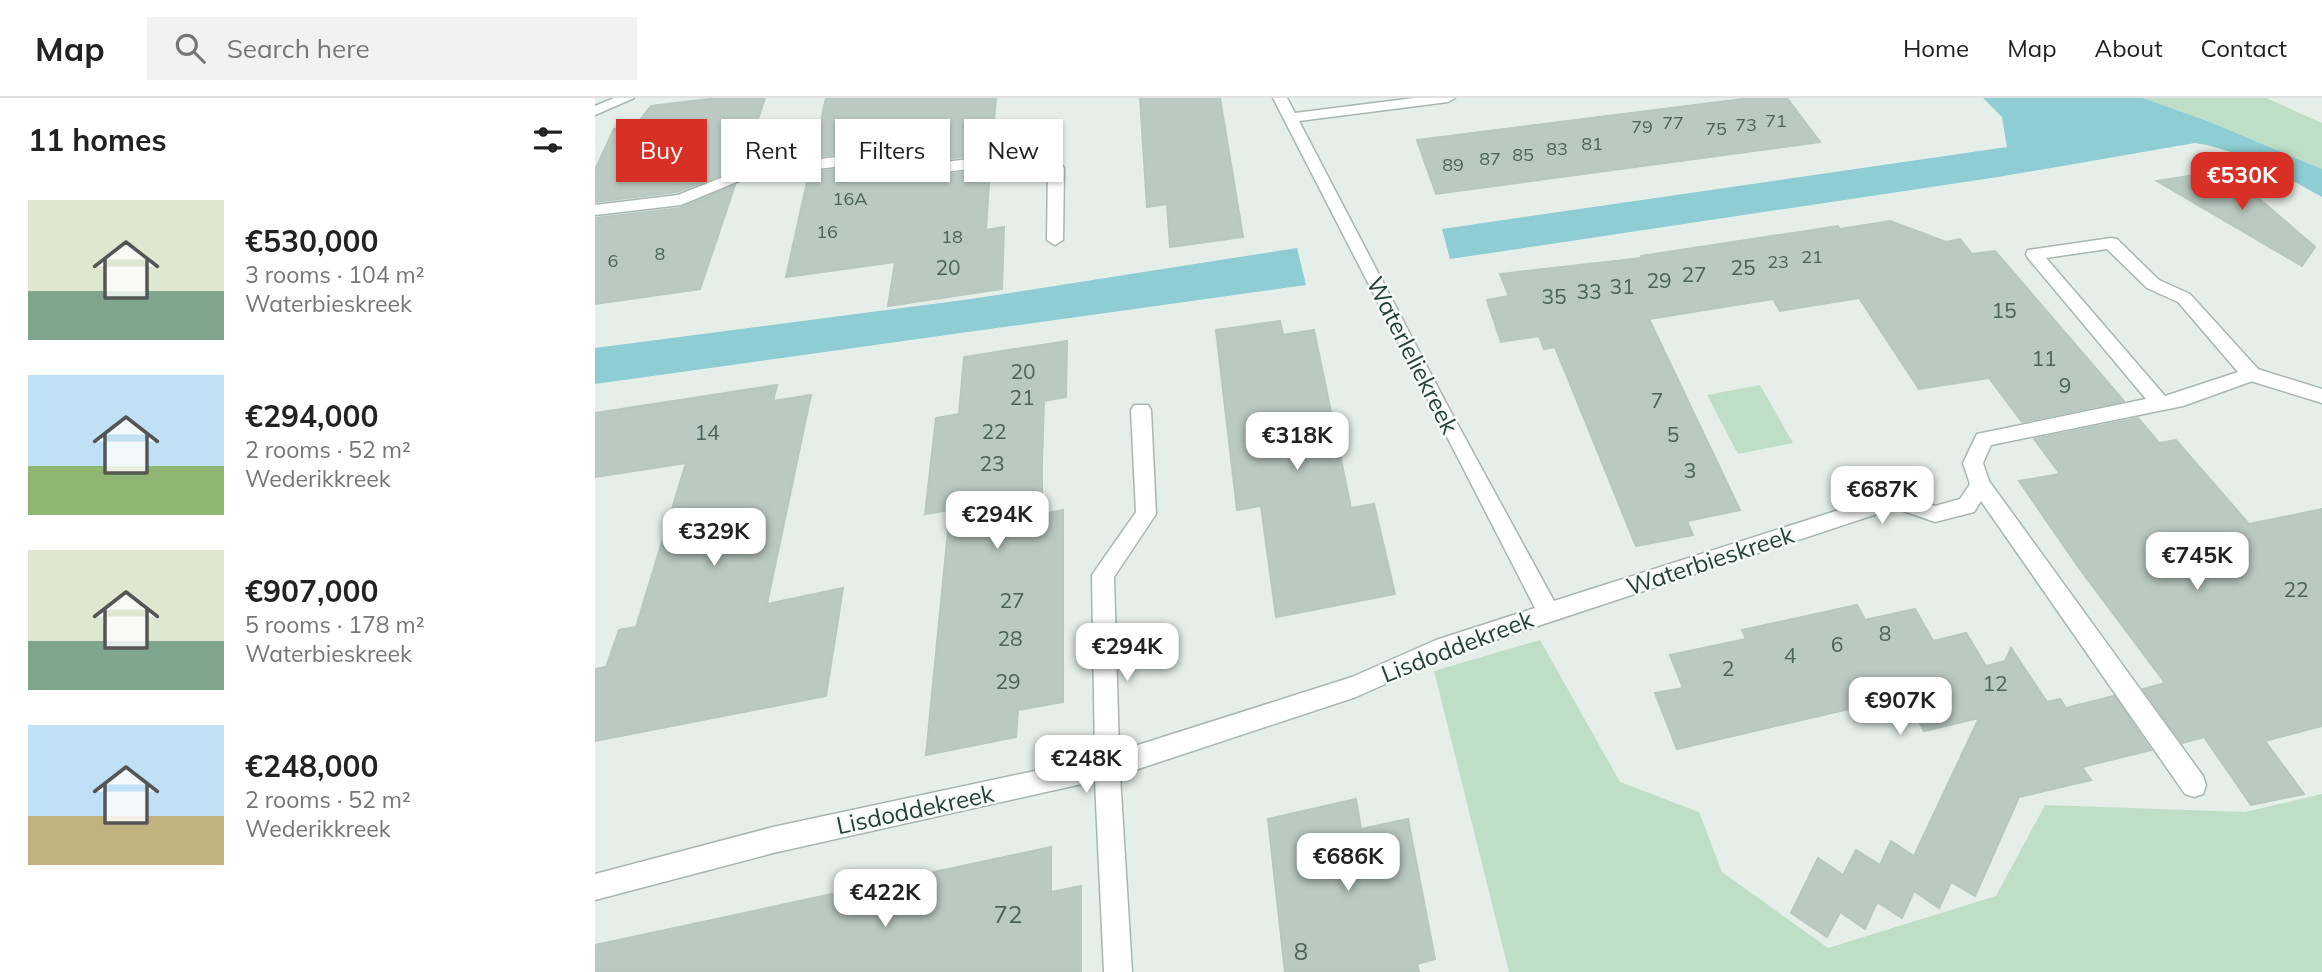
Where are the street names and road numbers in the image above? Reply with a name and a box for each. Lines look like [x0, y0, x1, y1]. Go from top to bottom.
street label: Waterleliekreek [1360, 271, 1466, 439]
street label: Waterbieskreek [1623, 519, 1798, 601]
street label: Lisdoddekreek [1377, 603, 1538, 689]
street label: Lisdoddekreek [834, 778, 997, 840]

